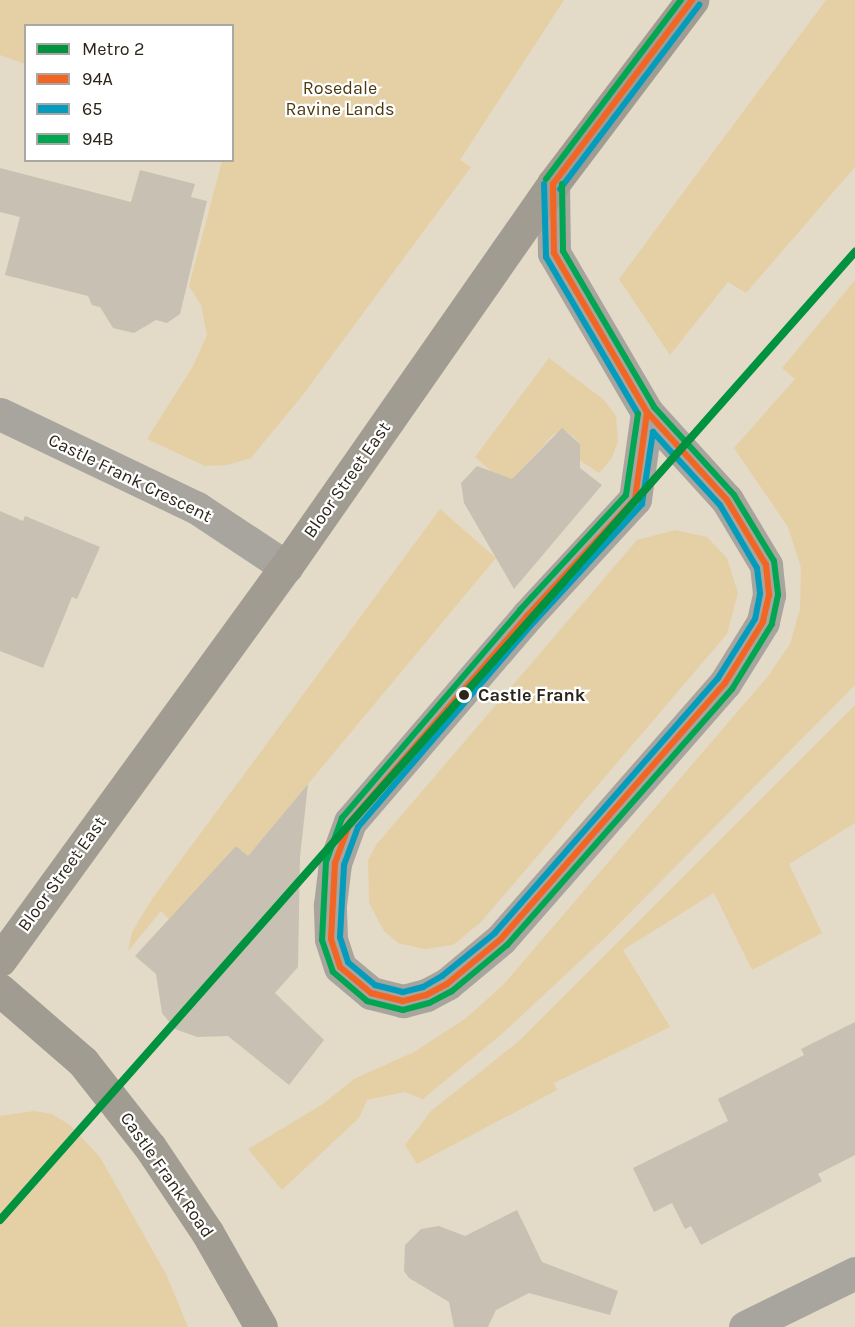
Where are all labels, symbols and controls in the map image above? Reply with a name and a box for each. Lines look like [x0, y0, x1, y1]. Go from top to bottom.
legend [24, 24, 234, 162]
text: Metro 2 [82, 38, 144, 60]
text: 94A [82, 68, 113, 90]
park label: Rosedale Ravine Lands [285, 78, 395, 121]
text: 65 [82, 98, 102, 120]
text: 94B [82, 128, 114, 150]
street label: Bloor Street East [299, 418, 395, 542]
street label: Castle Frank Crescent [45, 429, 215, 527]
place label: Castle Frank [478, 684, 585, 706]
marker: Castle Frank [455, 686, 473, 704]
street label: Bloor Street East [13, 812, 111, 936]
street label: Castle Frank Road [116, 1108, 218, 1242]

